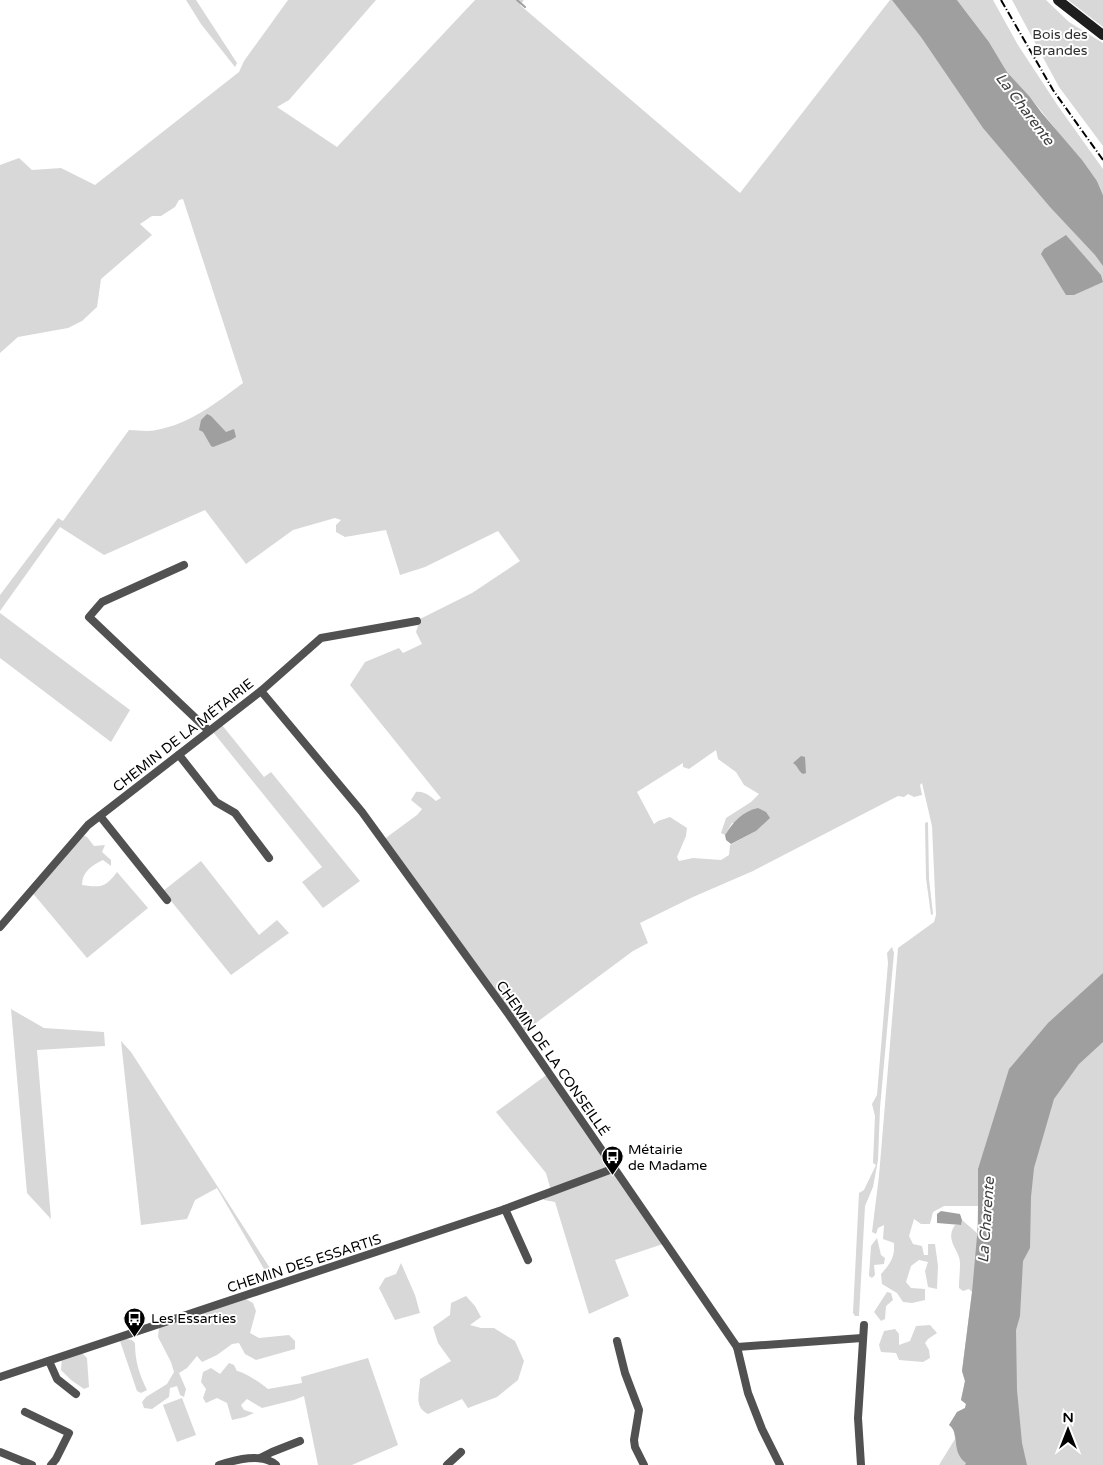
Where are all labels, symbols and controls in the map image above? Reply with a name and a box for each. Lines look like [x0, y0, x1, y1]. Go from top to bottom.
park label: Bois des Brandes [1032, 26, 1088, 59]
water label: La Charente [992, 69, 1059, 150]
street label: CHEMIN DE LA MÉTAIRIE [110, 675, 257, 796]
street label: CHEMIN DE LA CONSEILLÉ [493, 978, 613, 1139]
place label: Métairie de Madame [628, 1141, 707, 1174]
bus stop icon: Métairie de Madame [600, 1145, 624, 1176]
water label: La Charente [974, 1175, 998, 1264]
street label: CHEMIN DES ESSARTIS [225, 1230, 384, 1296]
bus stop icon: Les Essarties [123, 1306, 147, 1337]
place label: Les Essarties [151, 1310, 237, 1327]
north arrow [1043, 1405, 1093, 1455]
text: N [1062, 1409, 1074, 1426]

